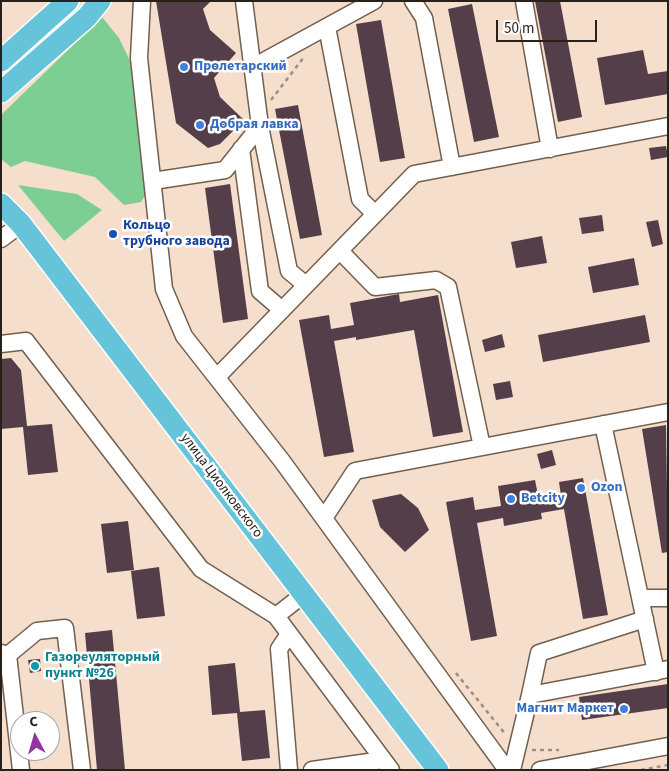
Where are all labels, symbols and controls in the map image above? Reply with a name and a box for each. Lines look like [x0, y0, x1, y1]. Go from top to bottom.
scale bar [499, 10, 600, 42]
text: 50 m [504, 18, 534, 39]
place label: Пролетарский [194, 59, 287, 75]
marker: Пролетарский [178, 61, 190, 73]
place label: Добрая лавка [210, 117, 299, 133]
marker: Добрая лавка [194, 119, 206, 131]
place label: Кольцо трубного завода [123, 218, 230, 250]
marker: Кольцо трубного завода [107, 228, 119, 240]
street label: улица Циолковского [176, 431, 266, 541]
place label: Ozon [591, 480, 622, 496]
marker: Ozon [575, 482, 587, 494]
place label: Betcity [521, 491, 565, 507]
marker: Betcity [505, 493, 517, 505]
place label: Газореуляторный пункт №26 [45, 650, 160, 682]
marker: Газореуляторный пункт №26 [29, 660, 41, 672]
place label: Магнит Маркет [517, 701, 614, 717]
marker: Магнит Маркет [618, 703, 630, 715]
north arrow [10, 711, 60, 761]
text: С [28, 712, 39, 732]

